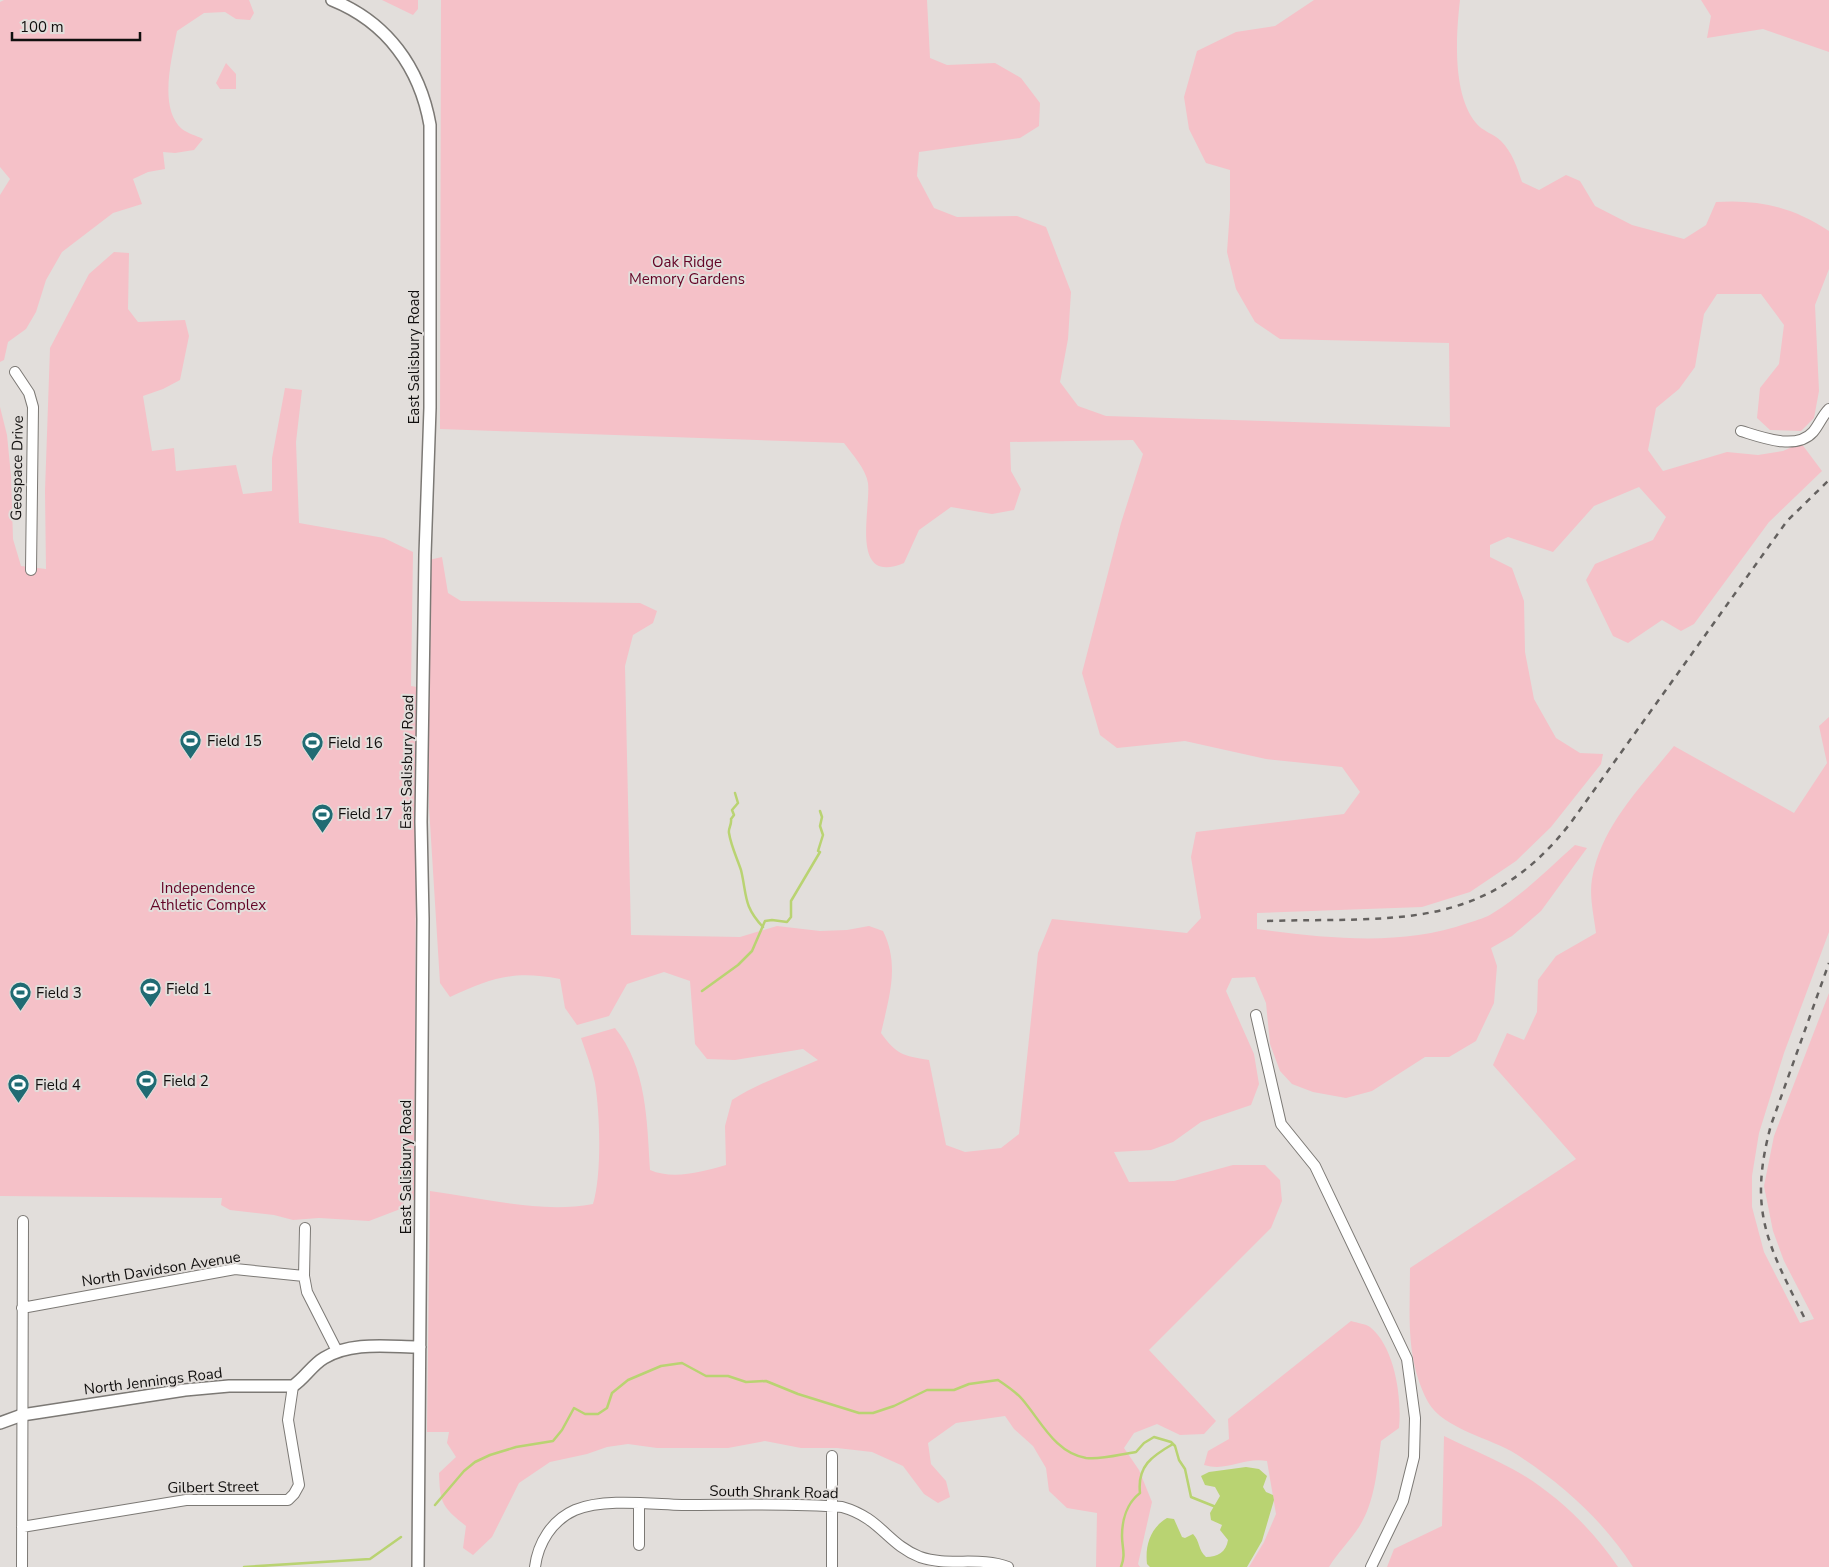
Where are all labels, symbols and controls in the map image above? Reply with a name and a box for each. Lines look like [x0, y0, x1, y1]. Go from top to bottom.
scale bar [12, 10, 140, 42]
text: 100 m [20, 17, 64, 37]
park label: Oak Ridge Memory Gardens [629, 252, 745, 289]
street label: East Salisbury Road [404, 290, 424, 424]
street label: Geospace Drive [6, 415, 28, 521]
street label: East Salisbury Road [396, 695, 418, 829]
sports icon: Field 15 [179, 729, 203, 760]
place label: Field 15 [207, 731, 262, 751]
sports icon: Field 16 [300, 731, 324, 762]
place label: Field 16 [328, 733, 383, 753]
sports icon: Field 17 [310, 802, 334, 833]
place label: Field 17 [338, 804, 393, 824]
park label: Independence Athletic Complex [150, 878, 266, 915]
sports icon: Field 1 [138, 977, 162, 1008]
place label: Field 1 [166, 979, 212, 999]
sports icon: Field 3 [8, 981, 32, 1012]
place label: Field 3 [36, 983, 82, 1003]
sports icon: Field 2 [135, 1069, 159, 1100]
place label: Field 2 [163, 1071, 209, 1091]
sports icon: Field 4 [7, 1073, 31, 1104]
place label: Field 4 [35, 1075, 81, 1095]
street label: East Salisbury Road [396, 1100, 416, 1234]
street label: North Davidson Avenue [80, 1247, 242, 1291]
street label: North Jennings Road [83, 1363, 223, 1399]
street label: Gilbert Street [167, 1476, 260, 1498]
street label: South Shrank Road [709, 1481, 839, 1503]

